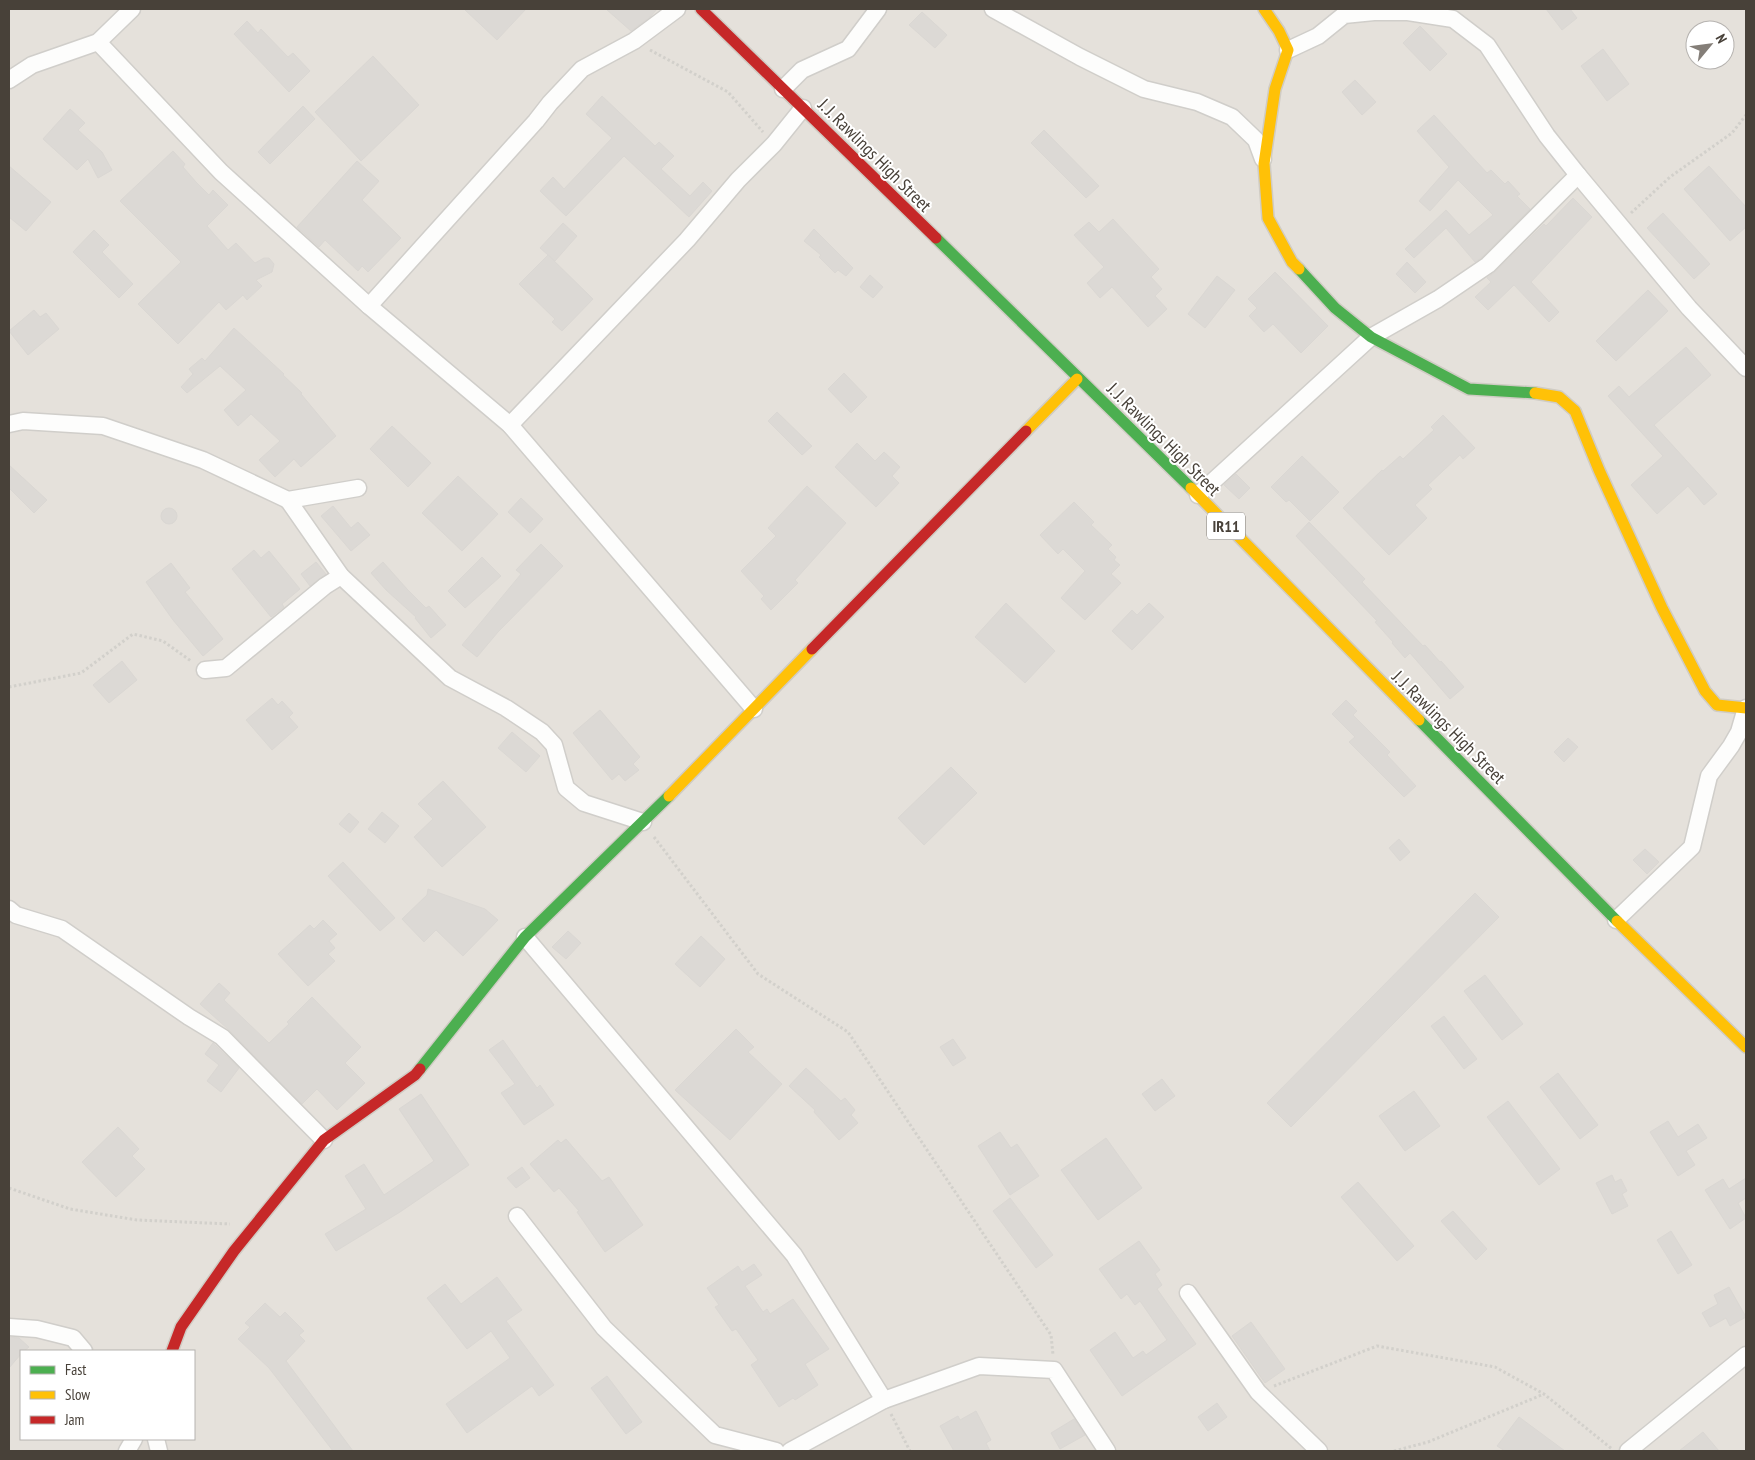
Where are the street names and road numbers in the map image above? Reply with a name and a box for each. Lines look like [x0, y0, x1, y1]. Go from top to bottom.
street label: J. J. Rawlings High Street [813, 93, 936, 216]
street label: J. J. Rawlings High Street [1102, 377, 1225, 500]
road number: IR11 [1207, 512, 1245, 540]
street label: J. J. Rawlings High Street [1387, 665, 1510, 788]

